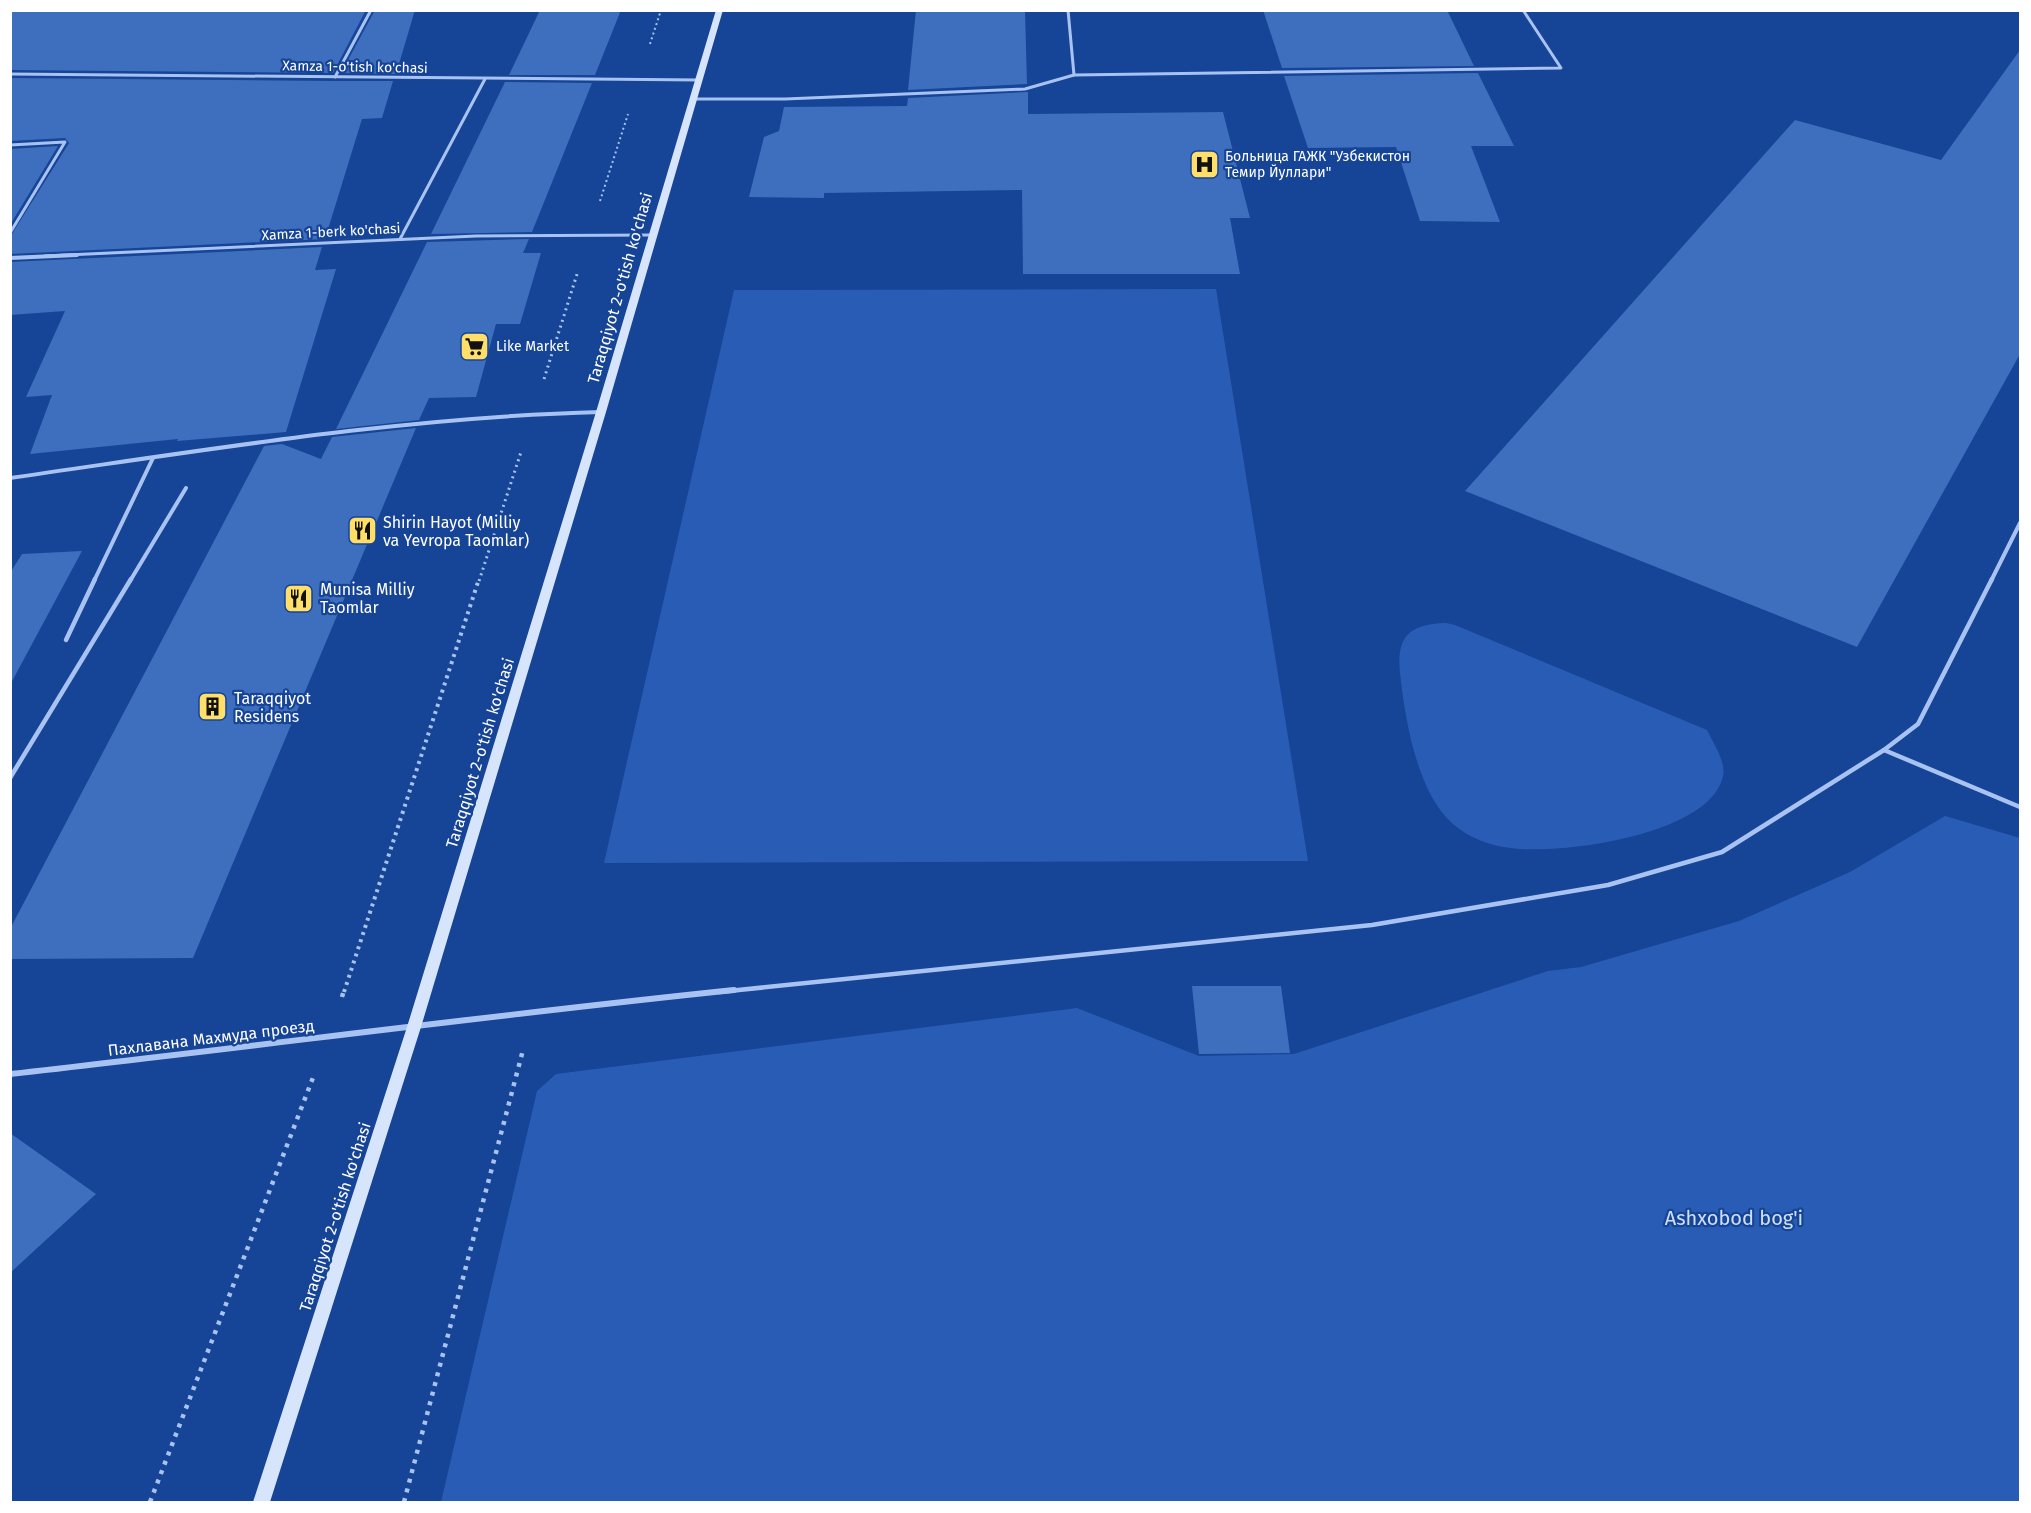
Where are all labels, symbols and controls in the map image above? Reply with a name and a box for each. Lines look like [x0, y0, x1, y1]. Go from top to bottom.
street label: Xamza 1-o'tish ko'chasi [282, 57, 428, 77]
hospital icon: Больница ГАЖК "Узбекистон Темир Йуллари" [1188, 148, 1220, 180]
place label: Больница ГАЖК "Узбекистон Темир Йуллари" [1225, 148, 1410, 181]
street label: Taraqqiyot 2-o'tish ko'chasi [584, 190, 656, 386]
street label: Xamza 1-berk ko'chasi [261, 220, 401, 244]
supermarket icon: Like Market [459, 330, 491, 362]
place label: Like Market [496, 338, 570, 355]
place label: Shirin Hayot (Milliy va Yevropa Taomlar) [383, 513, 529, 550]
restaurant icon: Shirin Hayot (Milliy va Yevropa Taomlar) [346, 515, 378, 547]
place label: Munisa Milliy Taomlar [320, 580, 415, 617]
restaurant icon: Munisa Milliy Taomlar [283, 582, 315, 614]
street label: Taraqqiyot 2-o'tish ko'chasi [442, 656, 518, 850]
place label: Taraqqiyot Residens [234, 689, 311, 726]
building icon: Taraqqiyot Residens [197, 691, 229, 723]
street label: Пахлавана Махмуда проезд [107, 1016, 315, 1060]
street label: Taraqqiyot 2-o'tish ko'chasi [295, 1120, 375, 1314]
park label: Ashxobod bog'i [1665, 1206, 1803, 1230]

